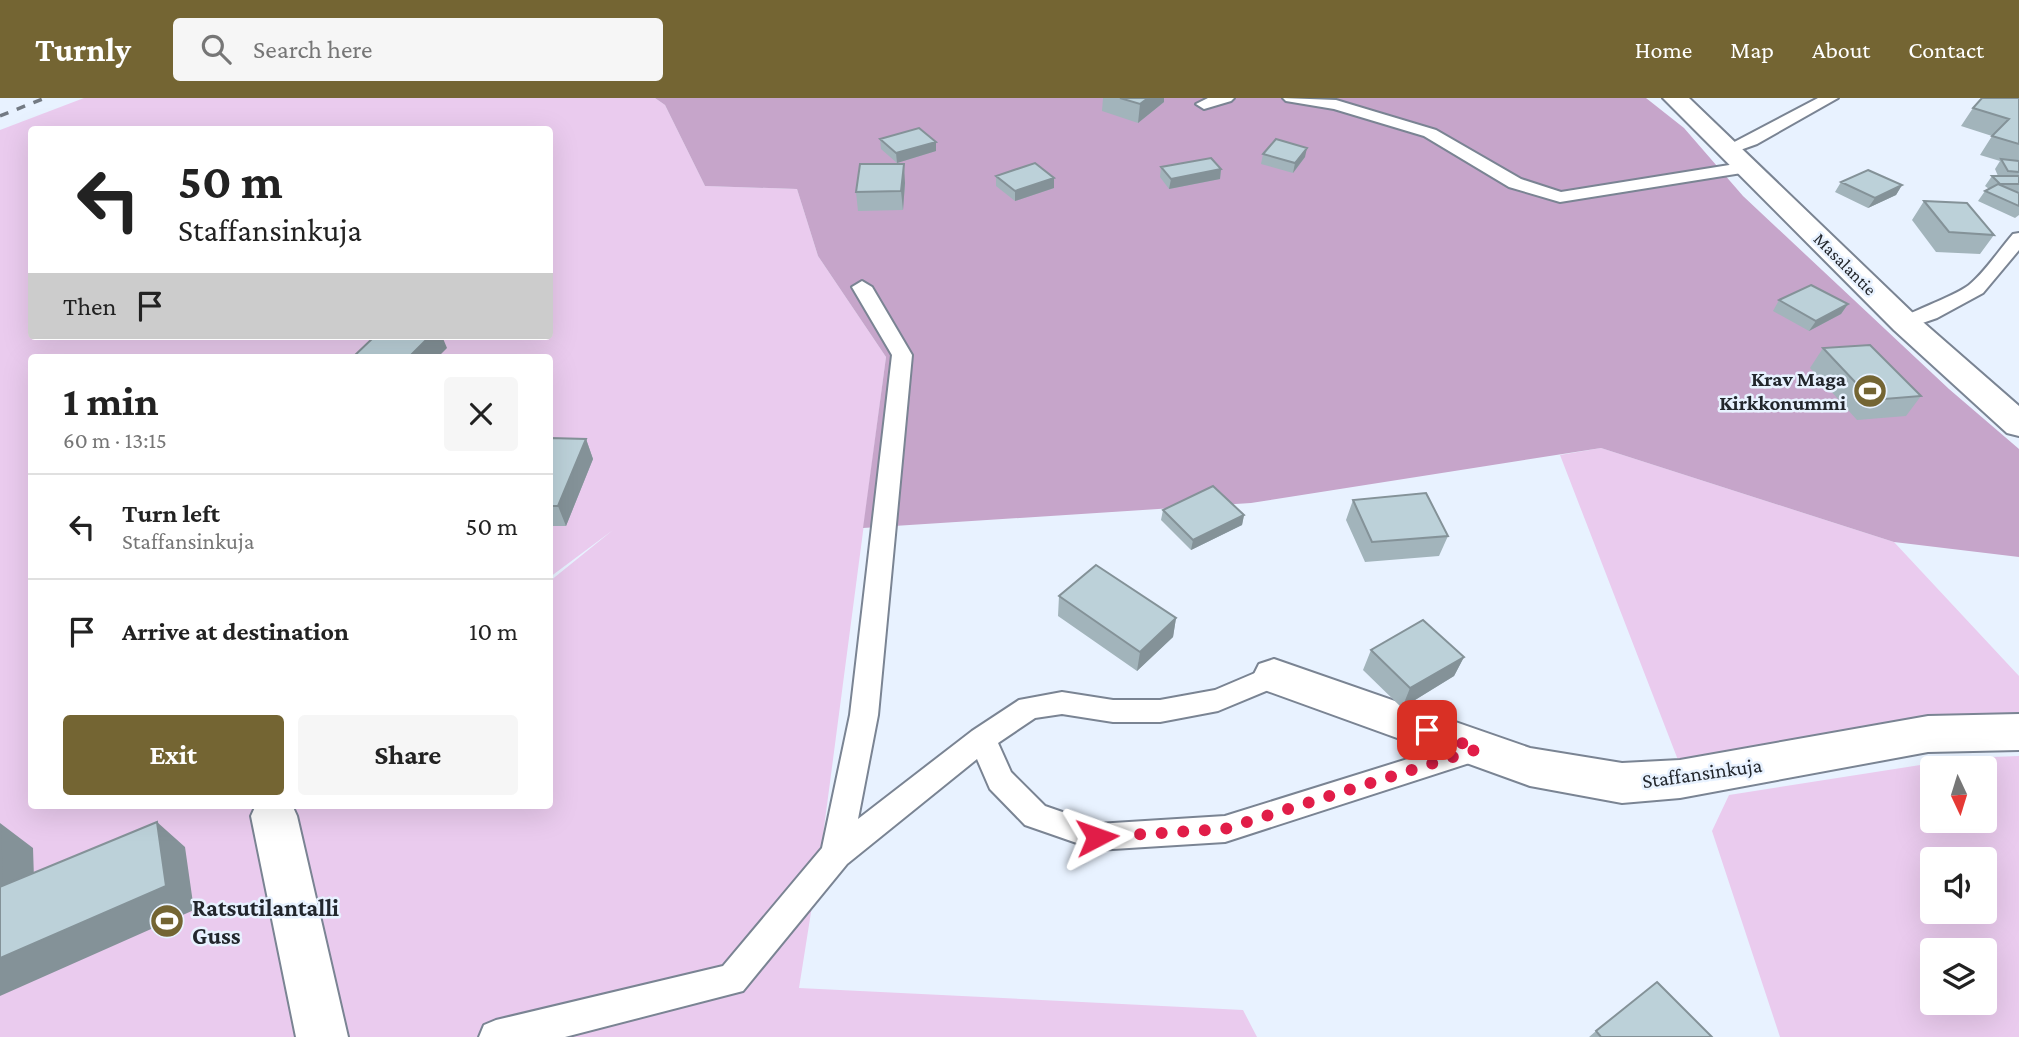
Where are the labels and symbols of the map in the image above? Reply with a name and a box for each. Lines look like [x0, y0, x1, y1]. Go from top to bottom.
street label: Masalantie [1810, 229, 1880, 299]
place label: Krav Maga Kirkkonummi [1719, 367, 1847, 415]
sports icon: Krav Maga Kirkkonummi [1851, 372, 1889, 410]
pin [1397, 700, 1457, 760]
street label: Staffansinkuja [1641, 753, 1764, 793]
north arrow [1920, 756, 1997, 833]
position arrow [1060, 800, 1134, 874]
place label: Ratsutilantalli Guss [192, 894, 339, 949]
sports icon: Ratsutilantalli Guss [148, 902, 186, 940]

